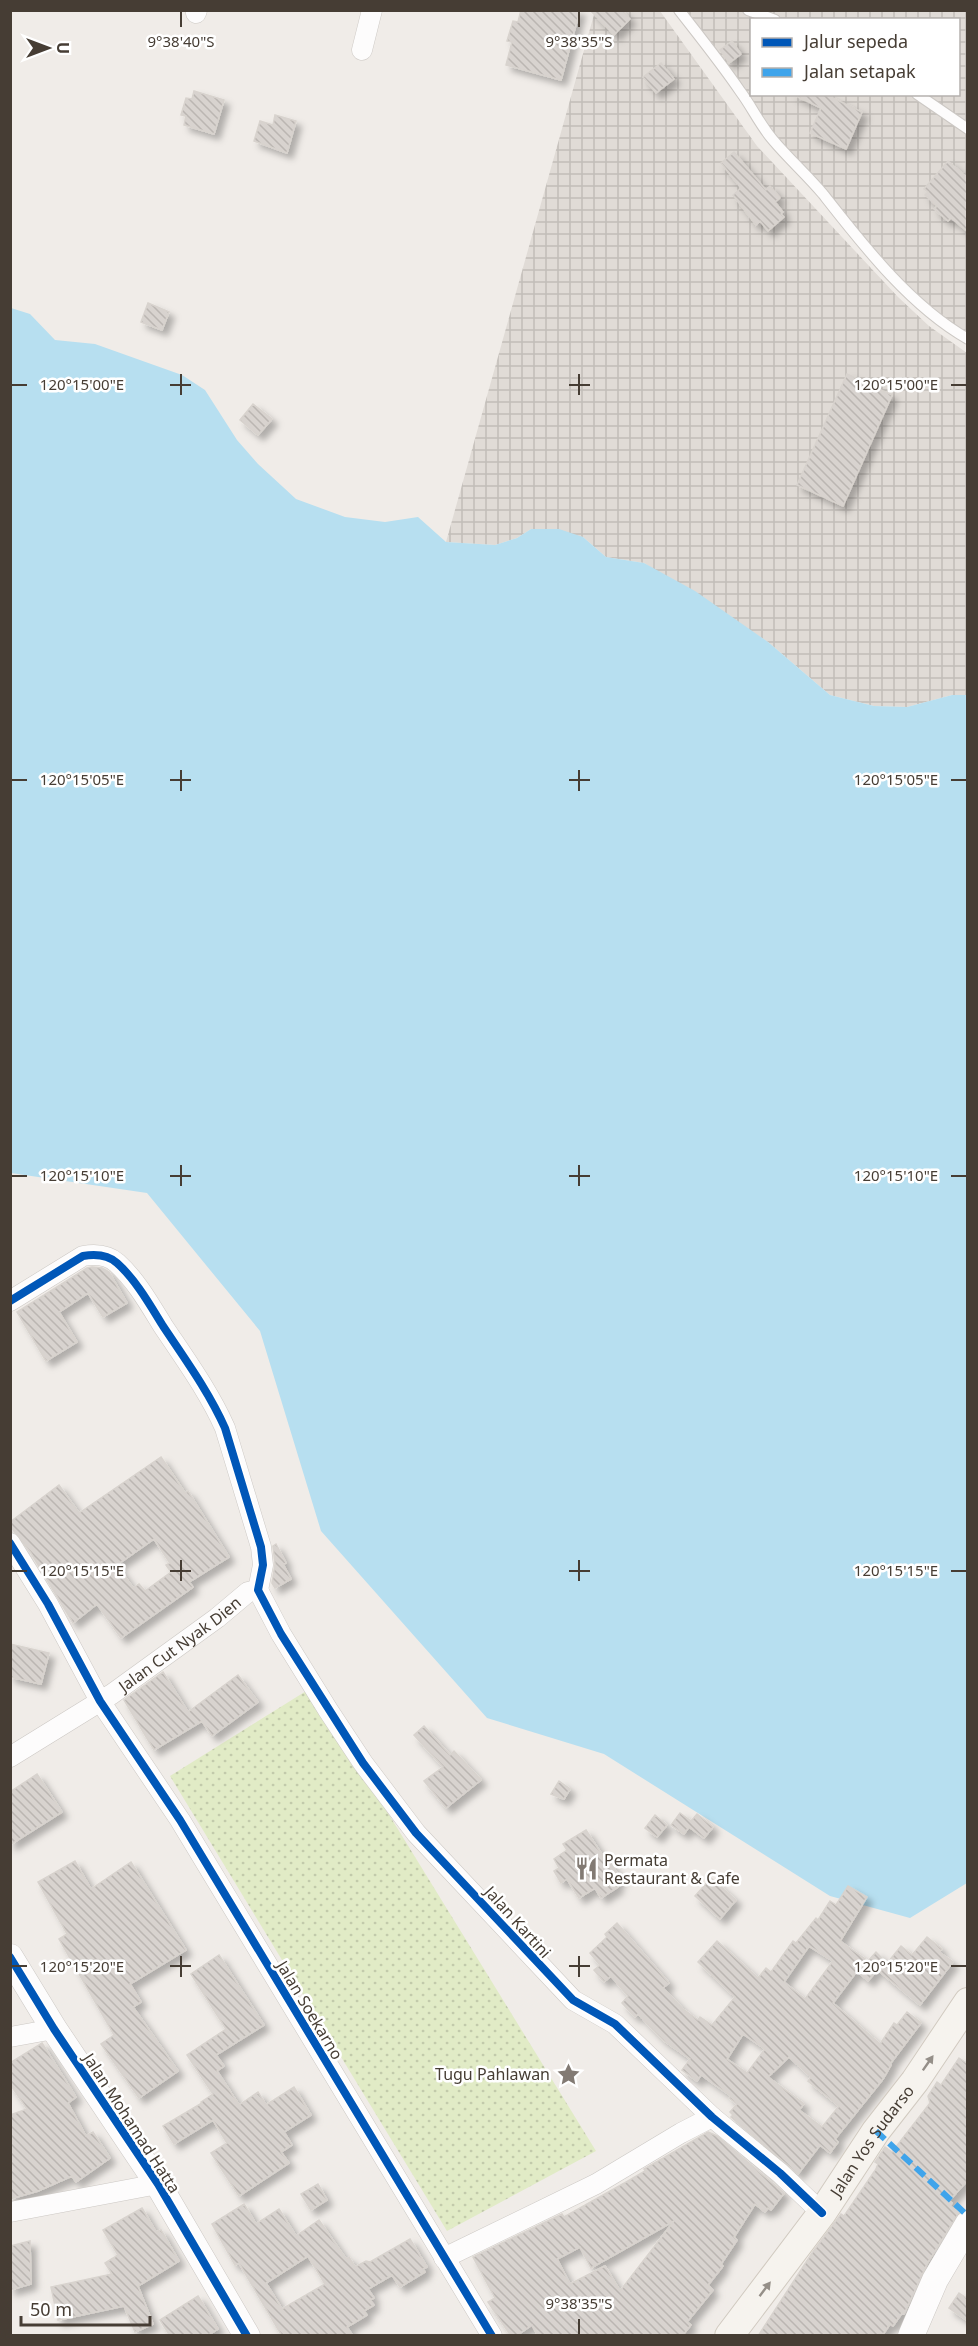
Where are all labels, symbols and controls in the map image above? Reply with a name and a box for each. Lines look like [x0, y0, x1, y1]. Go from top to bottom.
north arrow [18, 18, 78, 78]
legend [750, 18, 960, 96]
text: Jalur sepeda [802, 29, 908, 53]
text: 9°38'40"S [147, 31, 215, 51]
text: 9°38'35"S [545, 31, 613, 51]
text: U [52, 42, 74, 54]
text: Jalan setapak [802, 59, 916, 83]
text: 120°15'00"E [40, 374, 124, 394]
text: 120°15'00"E [854, 374, 938, 394]
text: 120°15'05"E [40, 769, 124, 789]
text: 120°15'05"E [854, 769, 938, 789]
text: 120°15'10"E [40, 1165, 124, 1185]
text: 120°15'10"E [854, 1165, 938, 1185]
text: 120°15'15"E [40, 1560, 124, 1580]
text: 120°15'15"E [854, 1560, 938, 1580]
street label: Jalan Cut Nyak Dien [112, 1591, 246, 1698]
place label: Permata Restaurant & Cafe [604, 1849, 740, 1889]
restaurant icon: Permata Restaurant & Cafe [573, 1856, 599, 1882]
street label: Jalan Kartini [478, 1880, 556, 1963]
street label: Jalan Soekarno [271, 1955, 348, 2064]
text: 120°15'20"E [40, 1956, 124, 1976]
text: 120°15'20"E [854, 1956, 938, 1976]
street label: Jalan Mohamad Hatta [77, 2047, 186, 2197]
one-way arrow [922, 2055, 933, 2071]
place icon: Tugu Pahlawan [555, 2061, 581, 2087]
place label: Tugu Pahlawan [435, 2063, 550, 2085]
street label: Jalan Yos Sudarso [824, 2080, 919, 2202]
one-way arrow [758, 2281, 771, 2297]
scale bar [21, 2289, 150, 2327]
text: 9°38'35"S [545, 2293, 613, 2313]
text: 50 m [30, 2297, 72, 2321]

